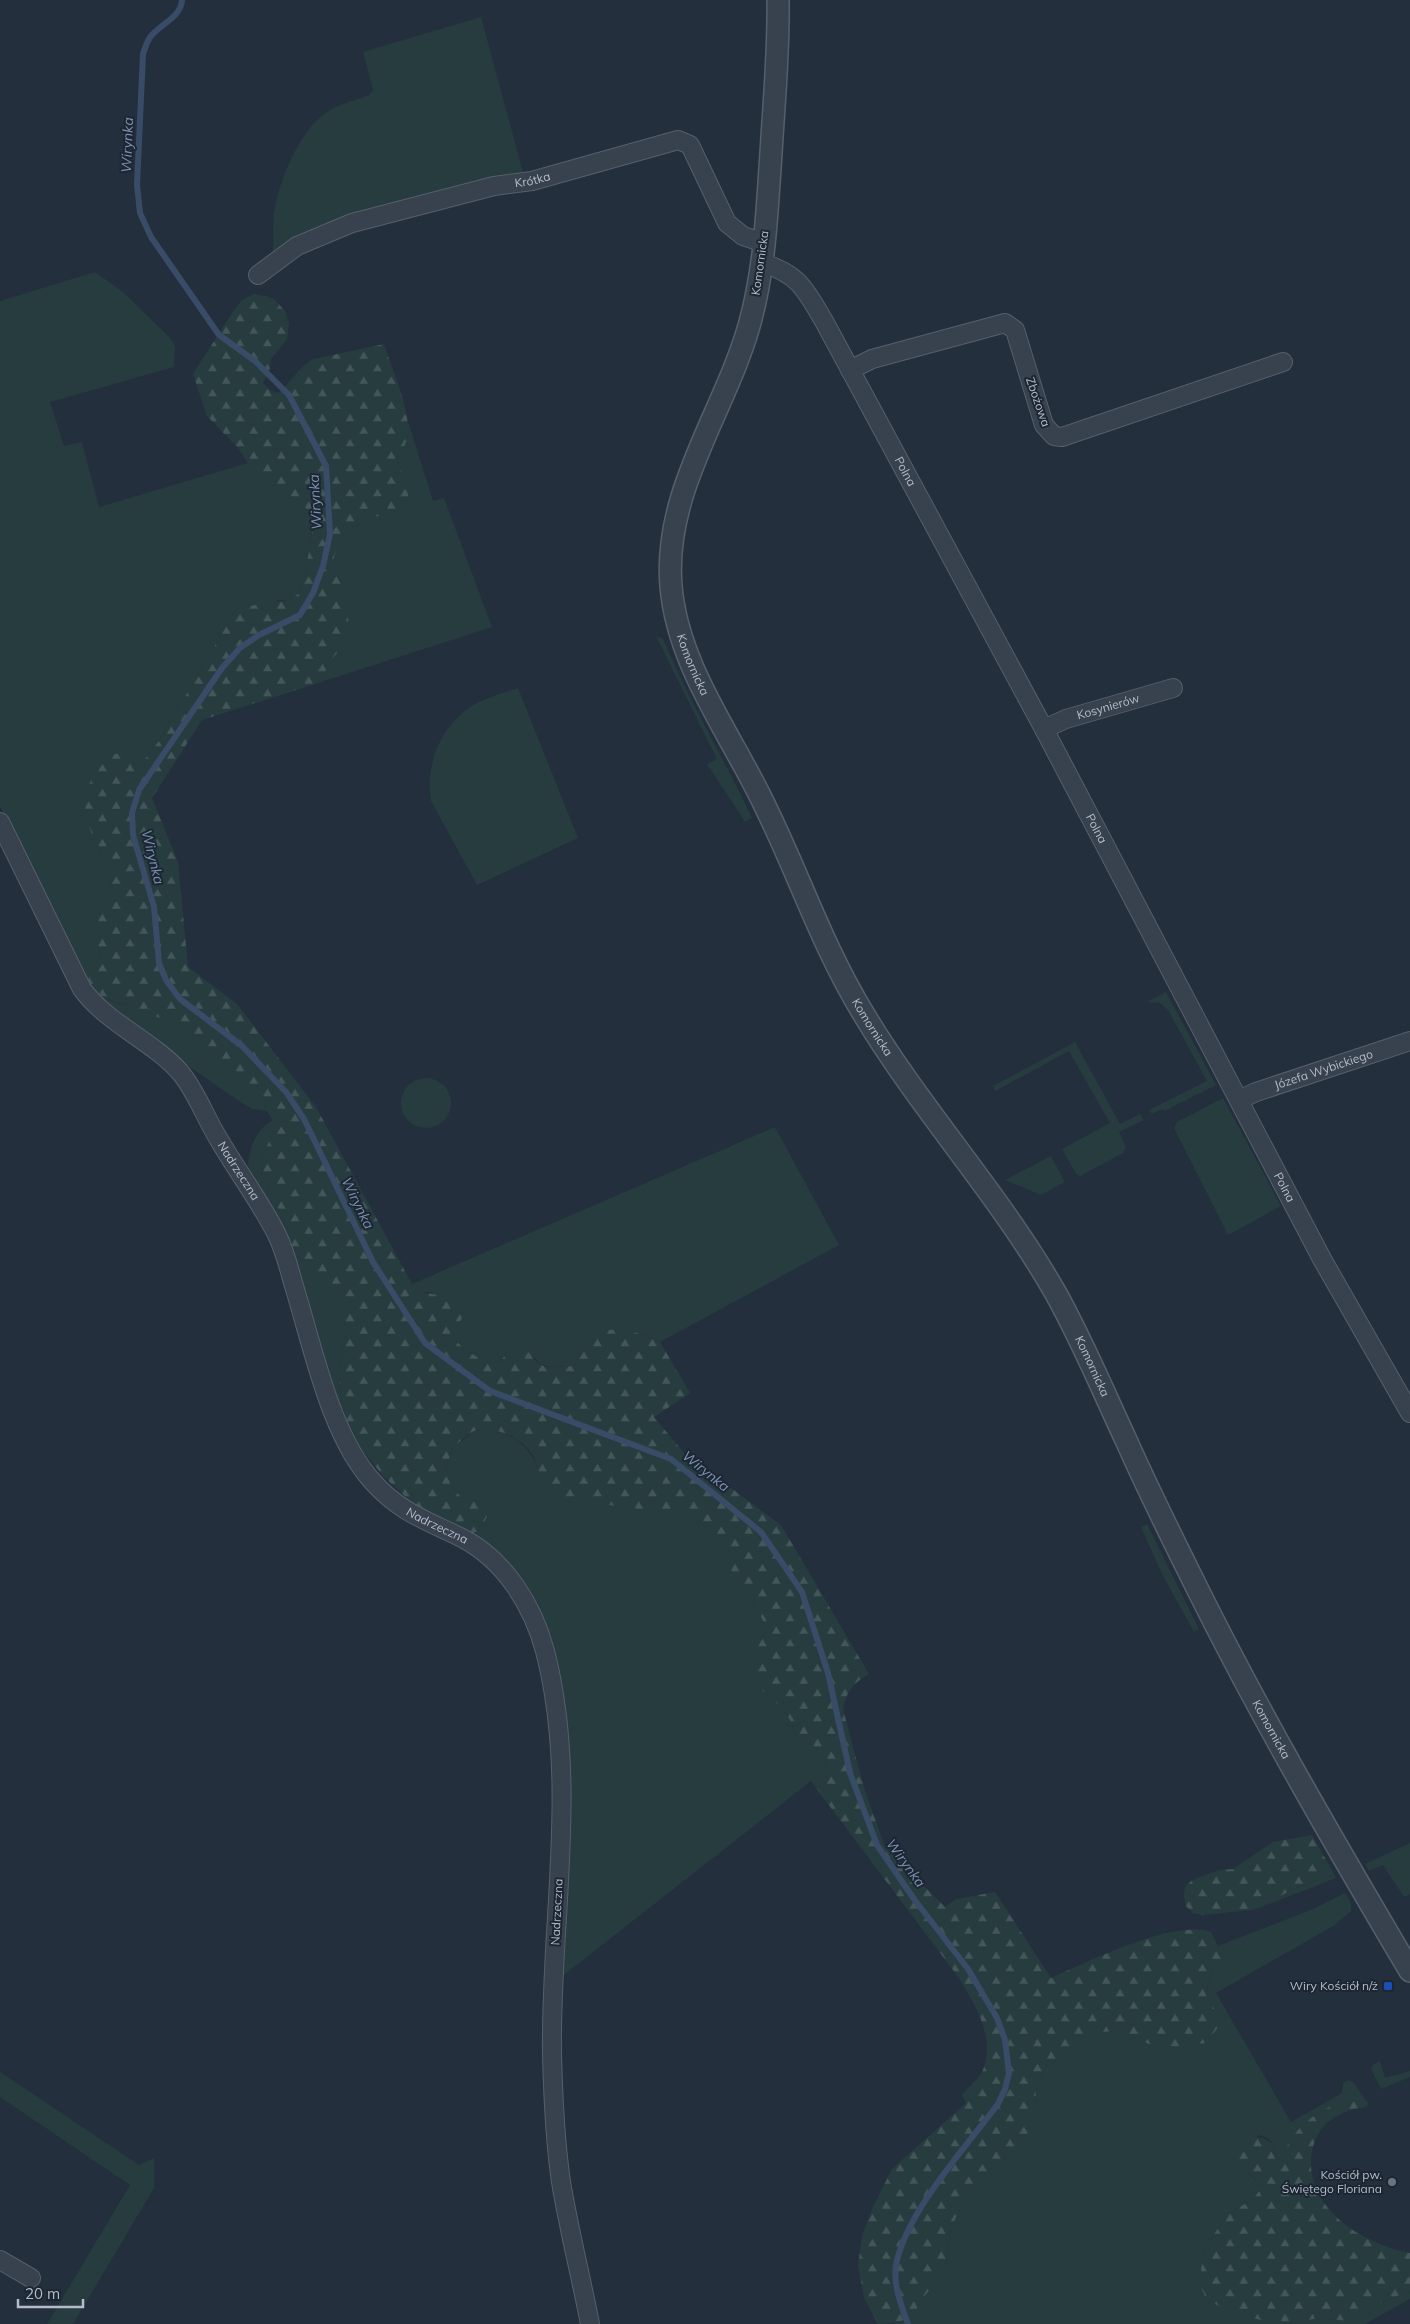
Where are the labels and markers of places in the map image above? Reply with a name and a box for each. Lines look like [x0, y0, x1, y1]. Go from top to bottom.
place label: Wiry Kościół n/ż [1290, 1978, 1378, 1993]
marker: Wiry Kościół n/ż [1382, 1980, 1394, 1992]
place label: Kościół pw. Świętego Floriana [1282, 2167, 1382, 2196]
marker: Kościół pw. Świętego Floriana [1386, 2176, 1398, 2188]

